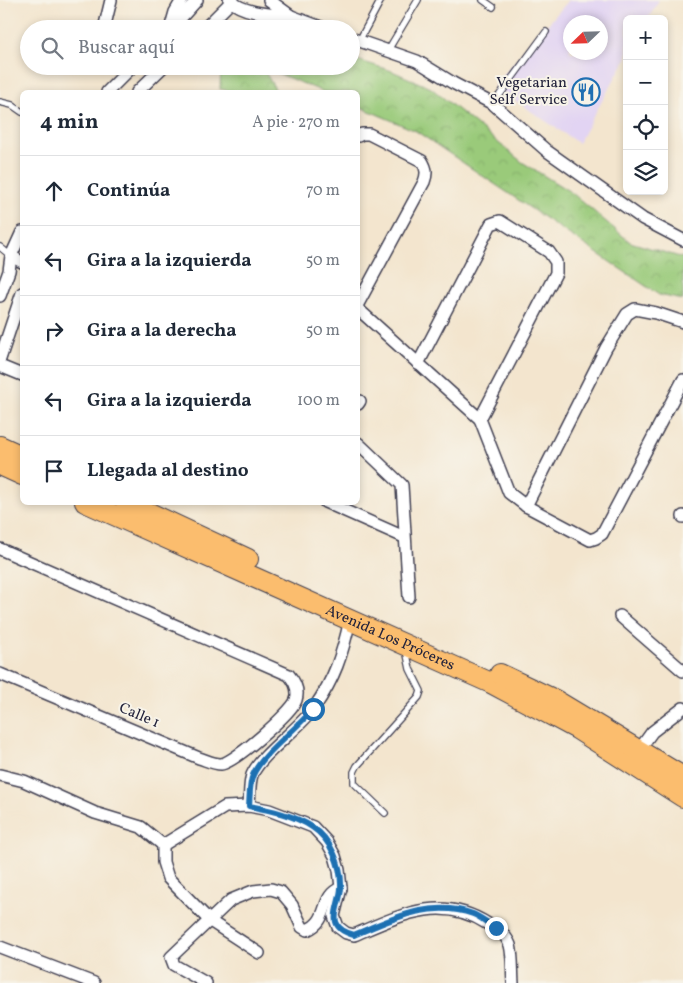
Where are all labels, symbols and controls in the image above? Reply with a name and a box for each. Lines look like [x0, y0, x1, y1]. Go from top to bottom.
north arrow [563, 15, 608, 60]
map controls [623, 15, 668, 195]
button: + [623, 15, 668, 60]
search box [20, 20, 360, 75]
icon: search [38, 34, 66, 62]
text: Buscar aquí [78, 35, 175, 61]
button: − [623, 60, 668, 105]
place label: Vegetarian Self Service [490, 73, 567, 111]
restaurant icon: Vegetarian Self Service [571, 77, 601, 107]
button: locate [623, 105, 668, 150]
text: 4 min [40, 108, 99, 137]
text: A pie · 270 m [252, 112, 340, 134]
button: layers [623, 150, 668, 195]
icon: ahead [40, 177, 68, 205]
text: Continúa [87, 178, 170, 204]
text: 70 m [306, 180, 340, 202]
icon: left [40, 247, 68, 275]
text: Gira a la izquierda [87, 248, 252, 274]
text: 50 m [306, 250, 340, 272]
icon: right [40, 317, 68, 345]
text: Gira a la derecha [87, 318, 237, 344]
text: 50 m [306, 320, 340, 342]
icon: left [40, 387, 68, 415]
text: Gira a la izquierda [87, 388, 252, 414]
text: 100 m [297, 390, 340, 412]
icon: arrive [40, 457, 68, 485]
text: Llegada al destino [87, 458, 249, 484]
street label: Avenida Los Próceres [322, 600, 458, 676]
street label: Calle 1 [115, 698, 163, 734]
route start [302, 698, 325, 721]
route end [485, 917, 508, 940]

